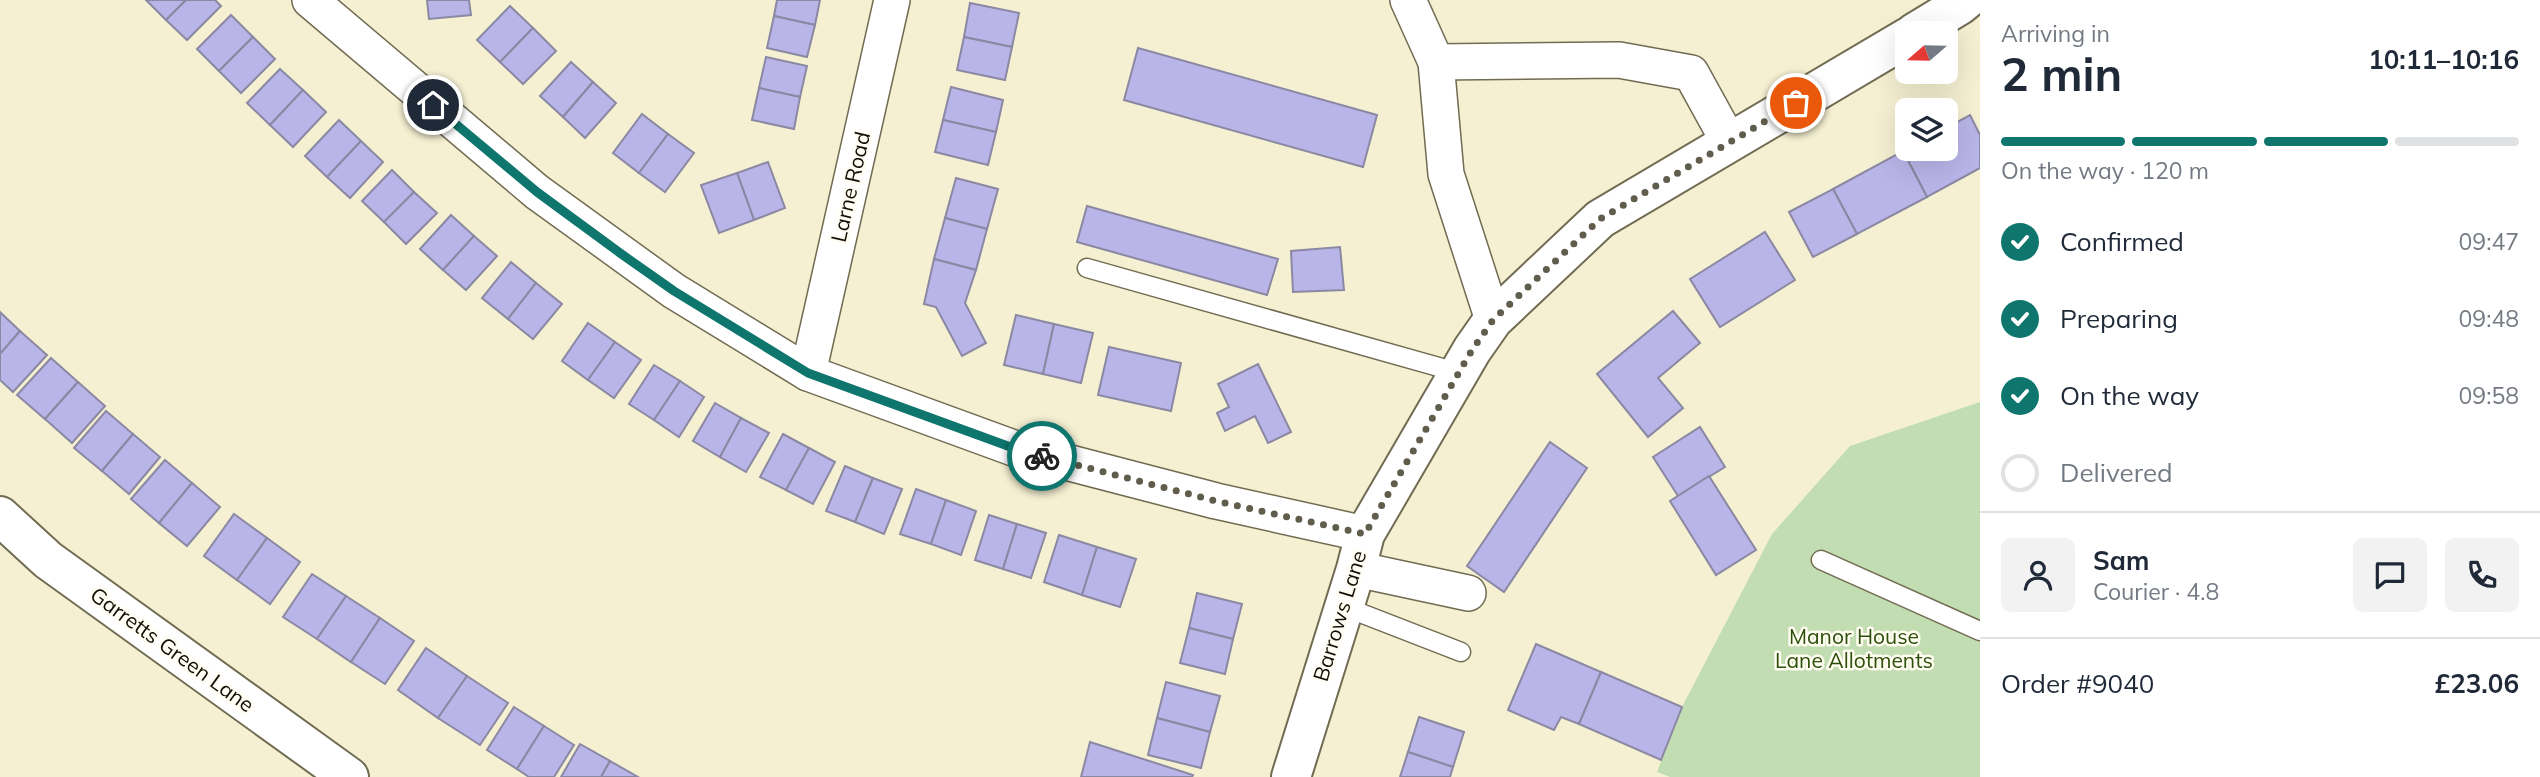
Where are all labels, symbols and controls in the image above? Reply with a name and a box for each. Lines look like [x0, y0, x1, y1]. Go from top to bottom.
text: Arriving in [2001, 19, 2110, 48]
north arrow [1895, 21, 1958, 84]
map controls [1895, 21, 1958, 161]
text: 10:11–10:16 [2368, 43, 2519, 76]
text: 2 min [2001, 45, 2122, 103]
pin [1766, 73, 1826, 133]
pin [403, 75, 463, 135]
icon: bag [1777, 84, 1815, 122]
icon: home [414, 86, 452, 124]
button: layers [1895, 98, 1958, 161]
street label: Larne Road [825, 129, 875, 244]
text: On the way · 120 m [2001, 156, 2209, 185]
icon: check [2001, 223, 2039, 261]
text: Confirmed [2060, 225, 2184, 258]
text: 09:47 [2459, 227, 2519, 256]
icon: check [2001, 300, 2039, 338]
text: Preparing [2060, 302, 2178, 335]
text: 09:48 [2459, 304, 2519, 333]
icon: check [2001, 377, 2039, 415]
text: On the way [2060, 379, 2199, 412]
text: 09:58 [2459, 381, 2519, 410]
courier [1007, 421, 1077, 491]
icon: bike [1023, 437, 1061, 475]
text: Delivered [2060, 456, 2173, 489]
button: person [2001, 538, 2075, 612]
button: chat [2353, 538, 2427, 612]
button: phone [2445, 538, 2519, 612]
text: Sam [2093, 544, 2149, 577]
street label: Barrows Lane [1307, 547, 1371, 684]
text: Courier · 4.8 [2093, 577, 2219, 606]
street label: Garretts Green Lane [86, 581, 260, 717]
park label: Manor House Lane Allotments [1775, 623, 1933, 673]
text: Order #9040 [2001, 667, 2154, 700]
text: £23.06 [2435, 667, 2519, 700]

